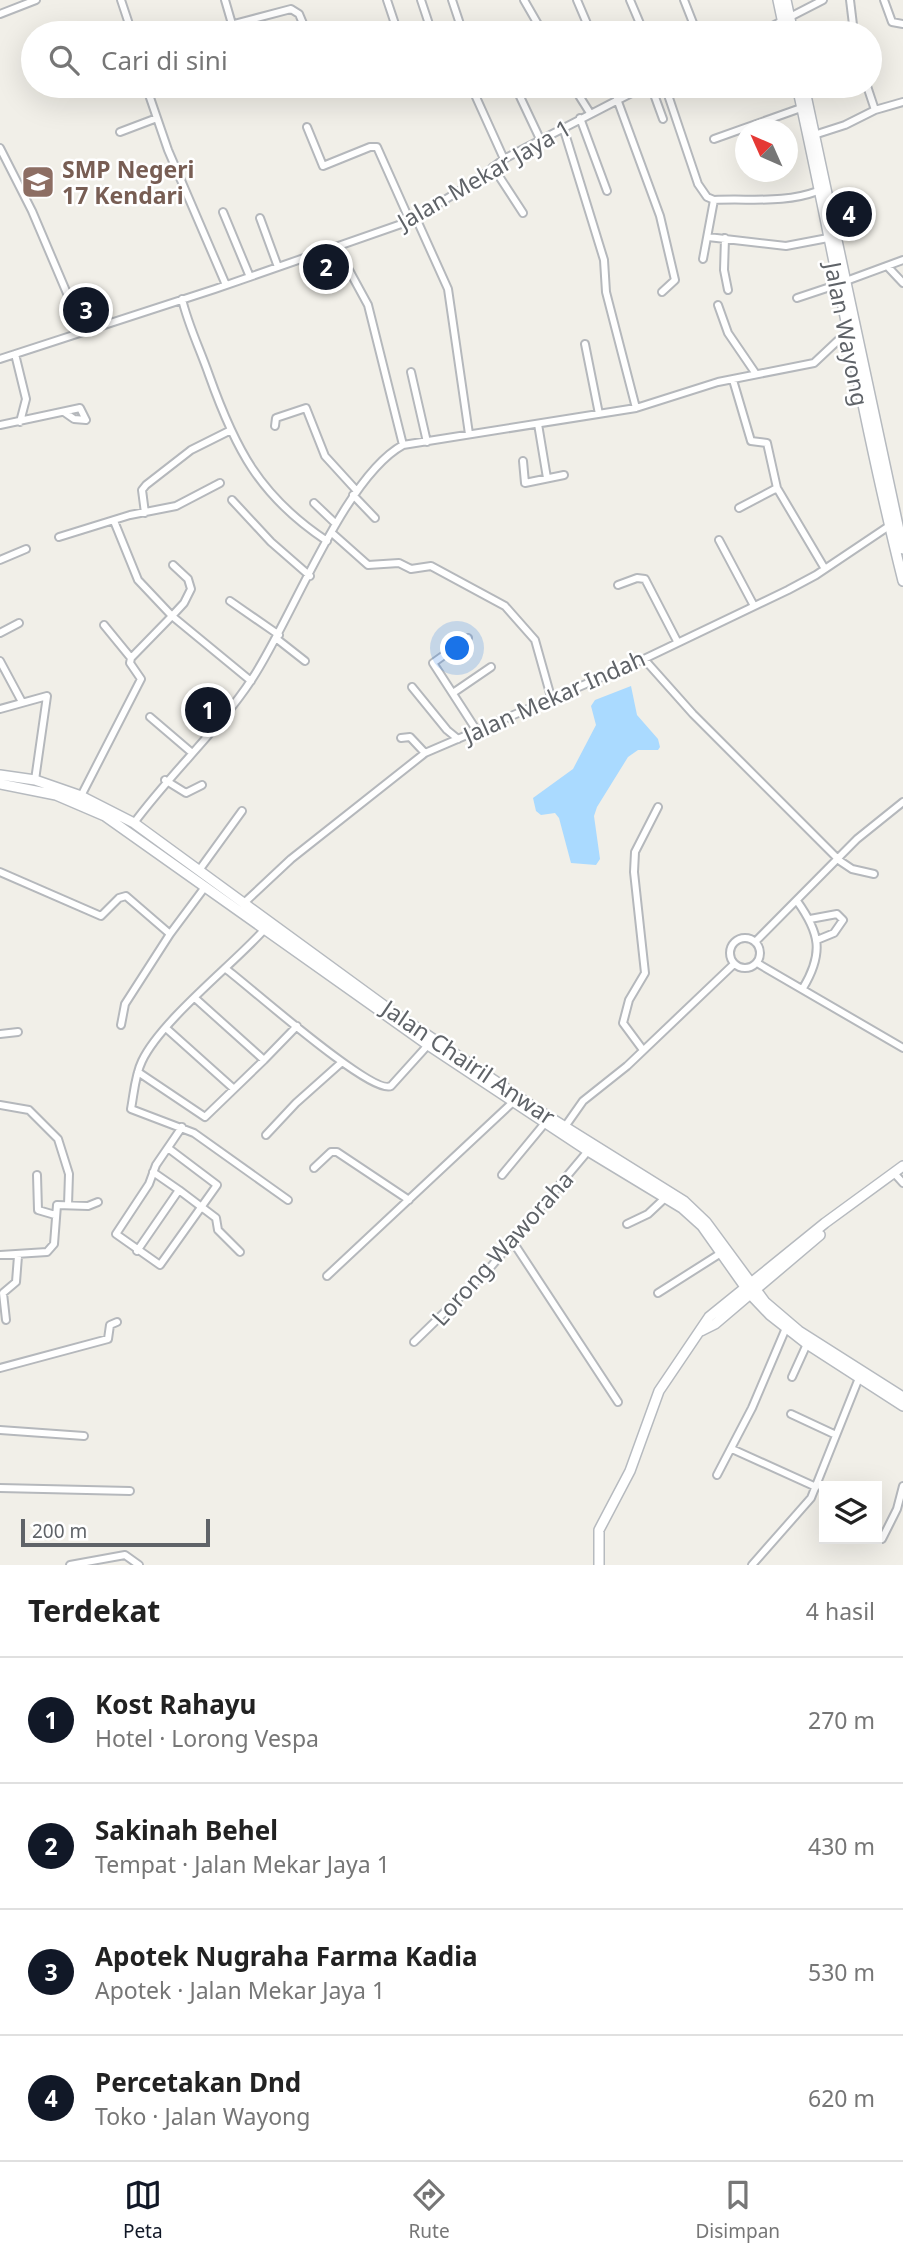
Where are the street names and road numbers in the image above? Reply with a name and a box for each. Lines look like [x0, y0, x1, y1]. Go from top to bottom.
street label: Jalan Mekar Jaya 1 [390, 111, 577, 238]
street label: Jalan Wayong [817, 257, 877, 409]
street label: Jalan Mekar Indah [456, 642, 650, 751]
street label: Jalan Chairil Anwar [374, 991, 562, 1132]
street label: Lorong Waworaha [424, 1164, 580, 1332]

